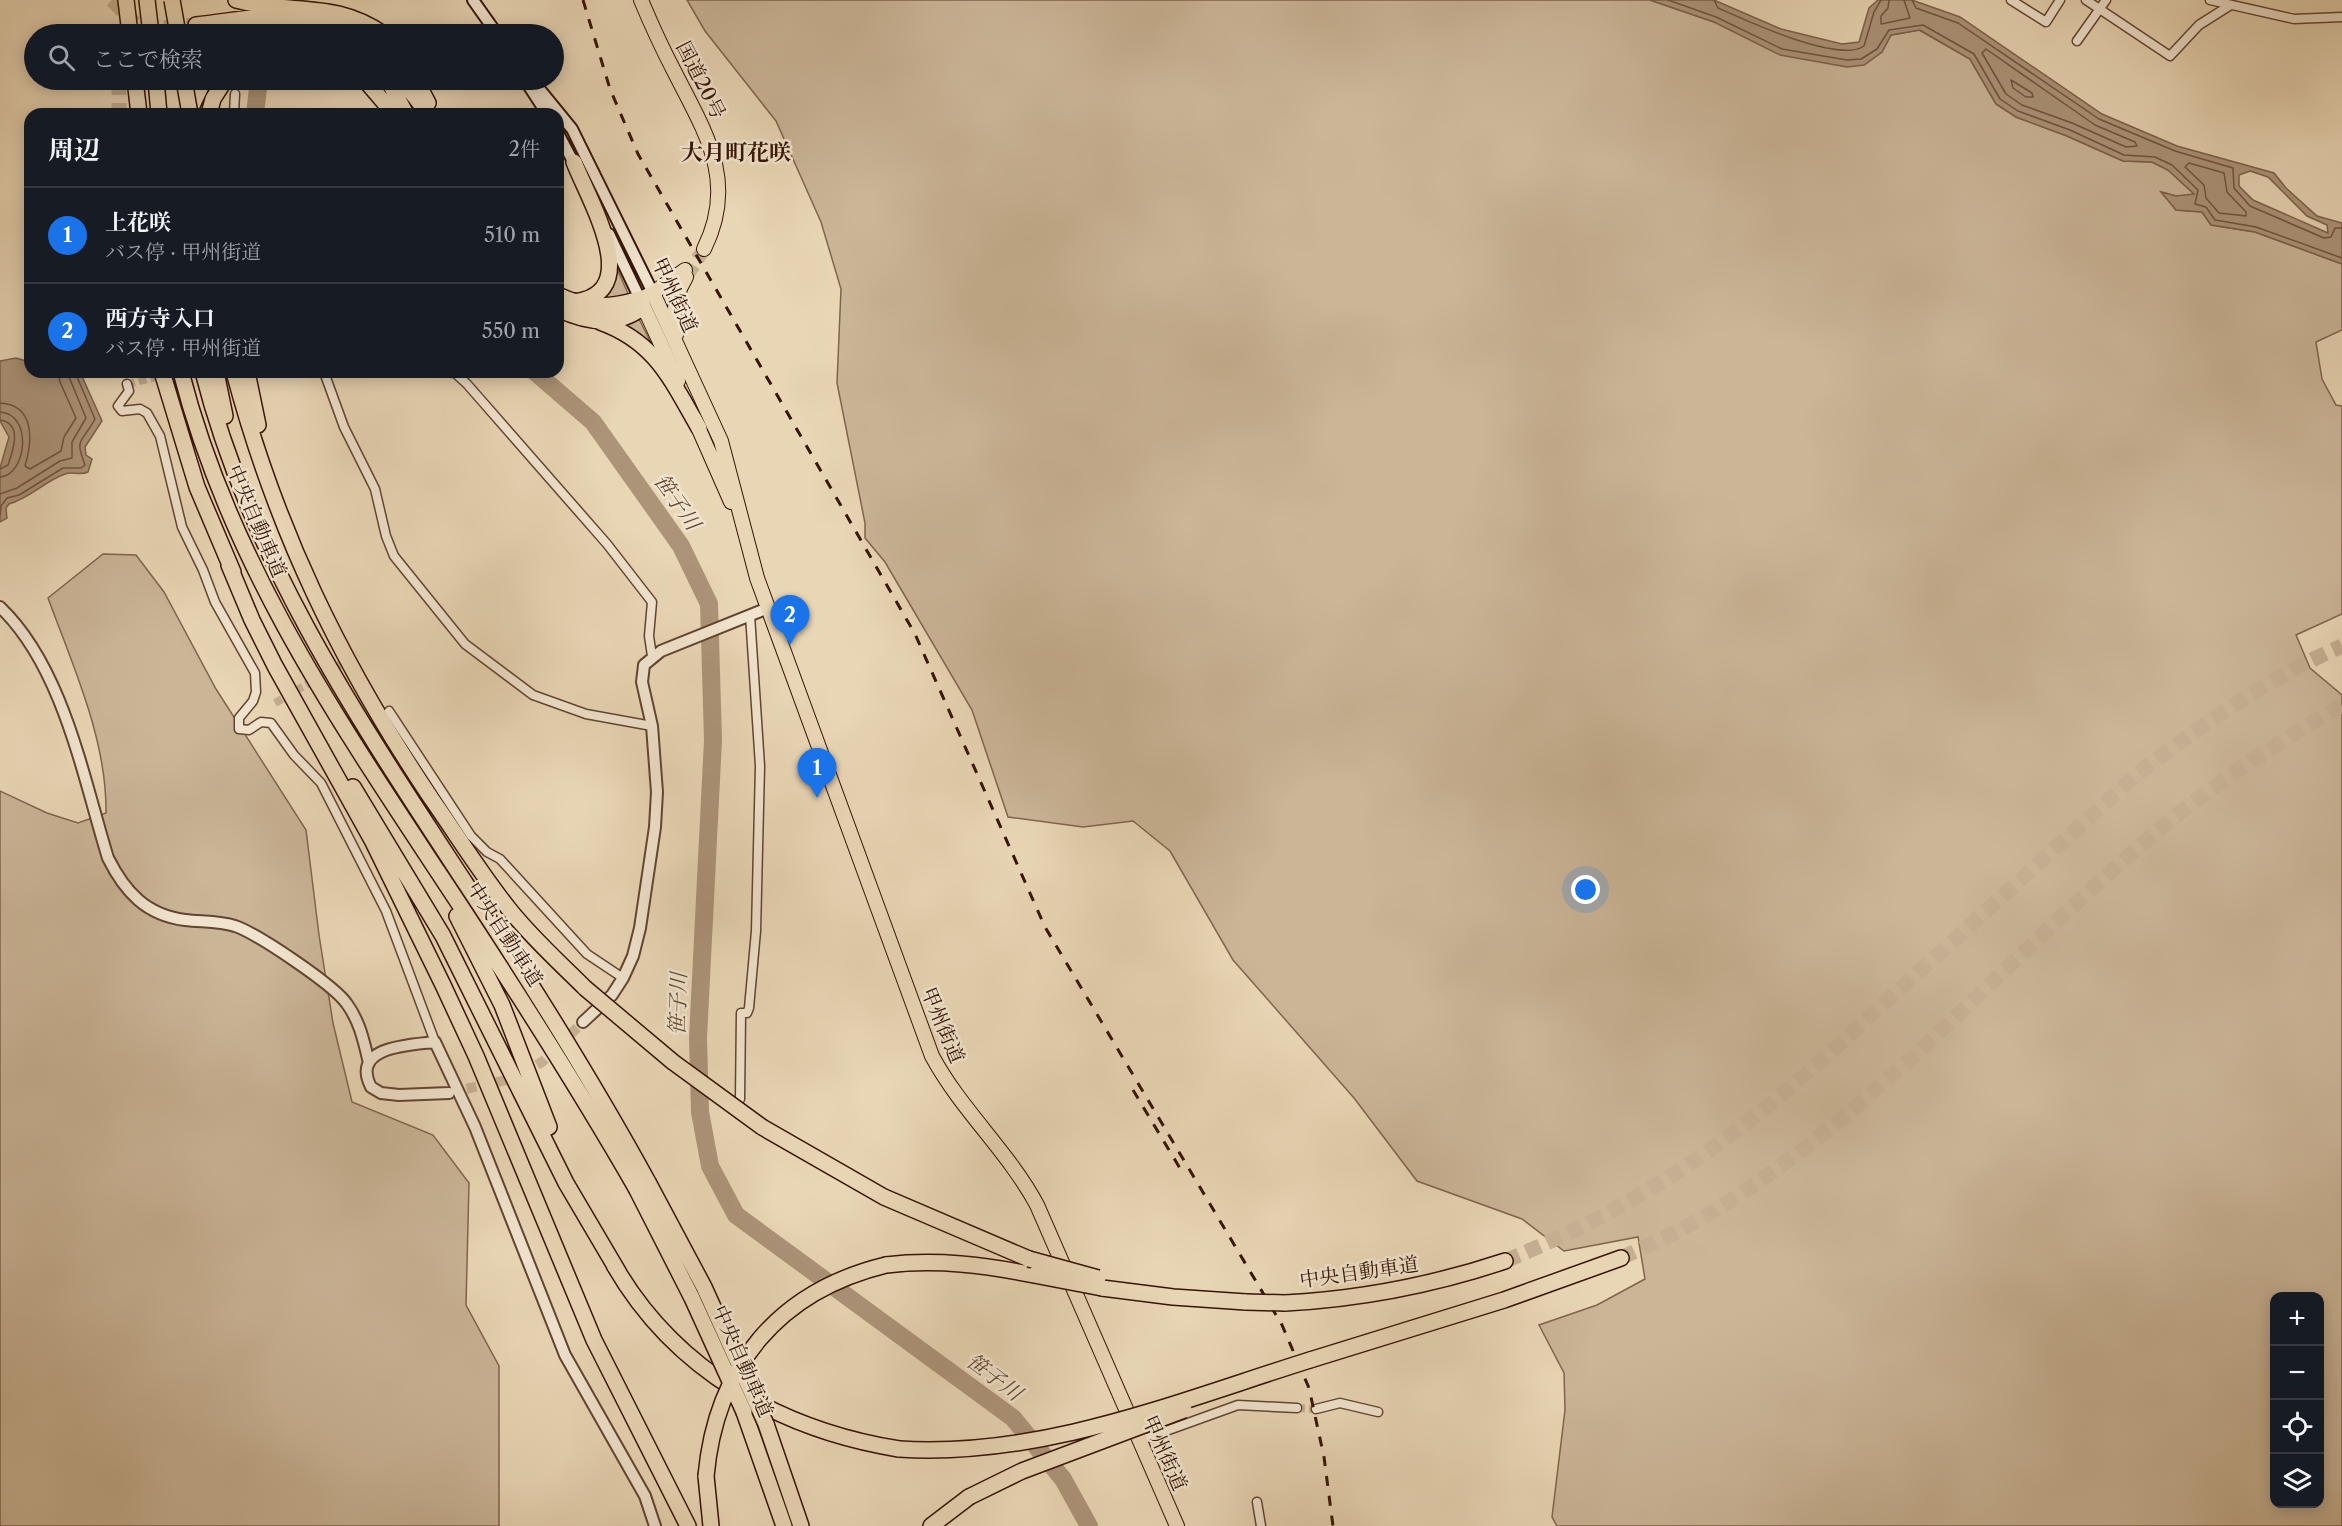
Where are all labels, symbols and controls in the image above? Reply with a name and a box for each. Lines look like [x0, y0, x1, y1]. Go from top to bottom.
search box [24, 24, 564, 90]
street label: 国道20号 [671, 37, 731, 123]
icon: search [45, 41, 78, 74]
text: ここで検索 [93, 46, 203, 73]
text: 周辺 [48, 134, 100, 166]
text: 2件 [509, 137, 540, 161]
district label: 大月町花咲 [681, 139, 791, 166]
text: 上花咲 [105, 209, 171, 236]
text: 1 [63, 223, 72, 247]
text: 510 m [484, 223, 540, 247]
text: バス停 · 甲州街道 [105, 240, 261, 264]
street label: 甲州街道 [647, 254, 703, 336]
text: 西方寺入口 [105, 305, 215, 332]
text: 2 [62, 319, 73, 343]
text: 550 m [482, 319, 540, 343]
text: バス停 · 甲州街道 [105, 336, 261, 360]
street label: 中央自動車道 [223, 461, 291, 581]
water label: 笹子川 [649, 469, 707, 536]
pin: 2 [770, 596, 810, 645]
pin: 1 [798, 748, 836, 798]
your location [1571, 875, 1600, 904]
street label: 中央自動車道 [462, 877, 548, 991]
water label: 笹子川 [664, 970, 691, 1036]
street label: 甲州街道 [916, 983, 970, 1067]
street label: 中央自動車道 [1298, 1252, 1420, 1292]
map controls [2270, 1292, 2324, 1508]
button: + [2270, 1292, 2324, 1346]
street label: 中央自動車道 [708, 1301, 778, 1421]
button: − [2270, 1346, 2324, 1400]
water label: 笹子川 [962, 1348, 1029, 1407]
button: locate [2270, 1400, 2324, 1454]
street label: 甲州街道 [1138, 1412, 1192, 1494]
button: layers [2270, 1454, 2324, 1508]

